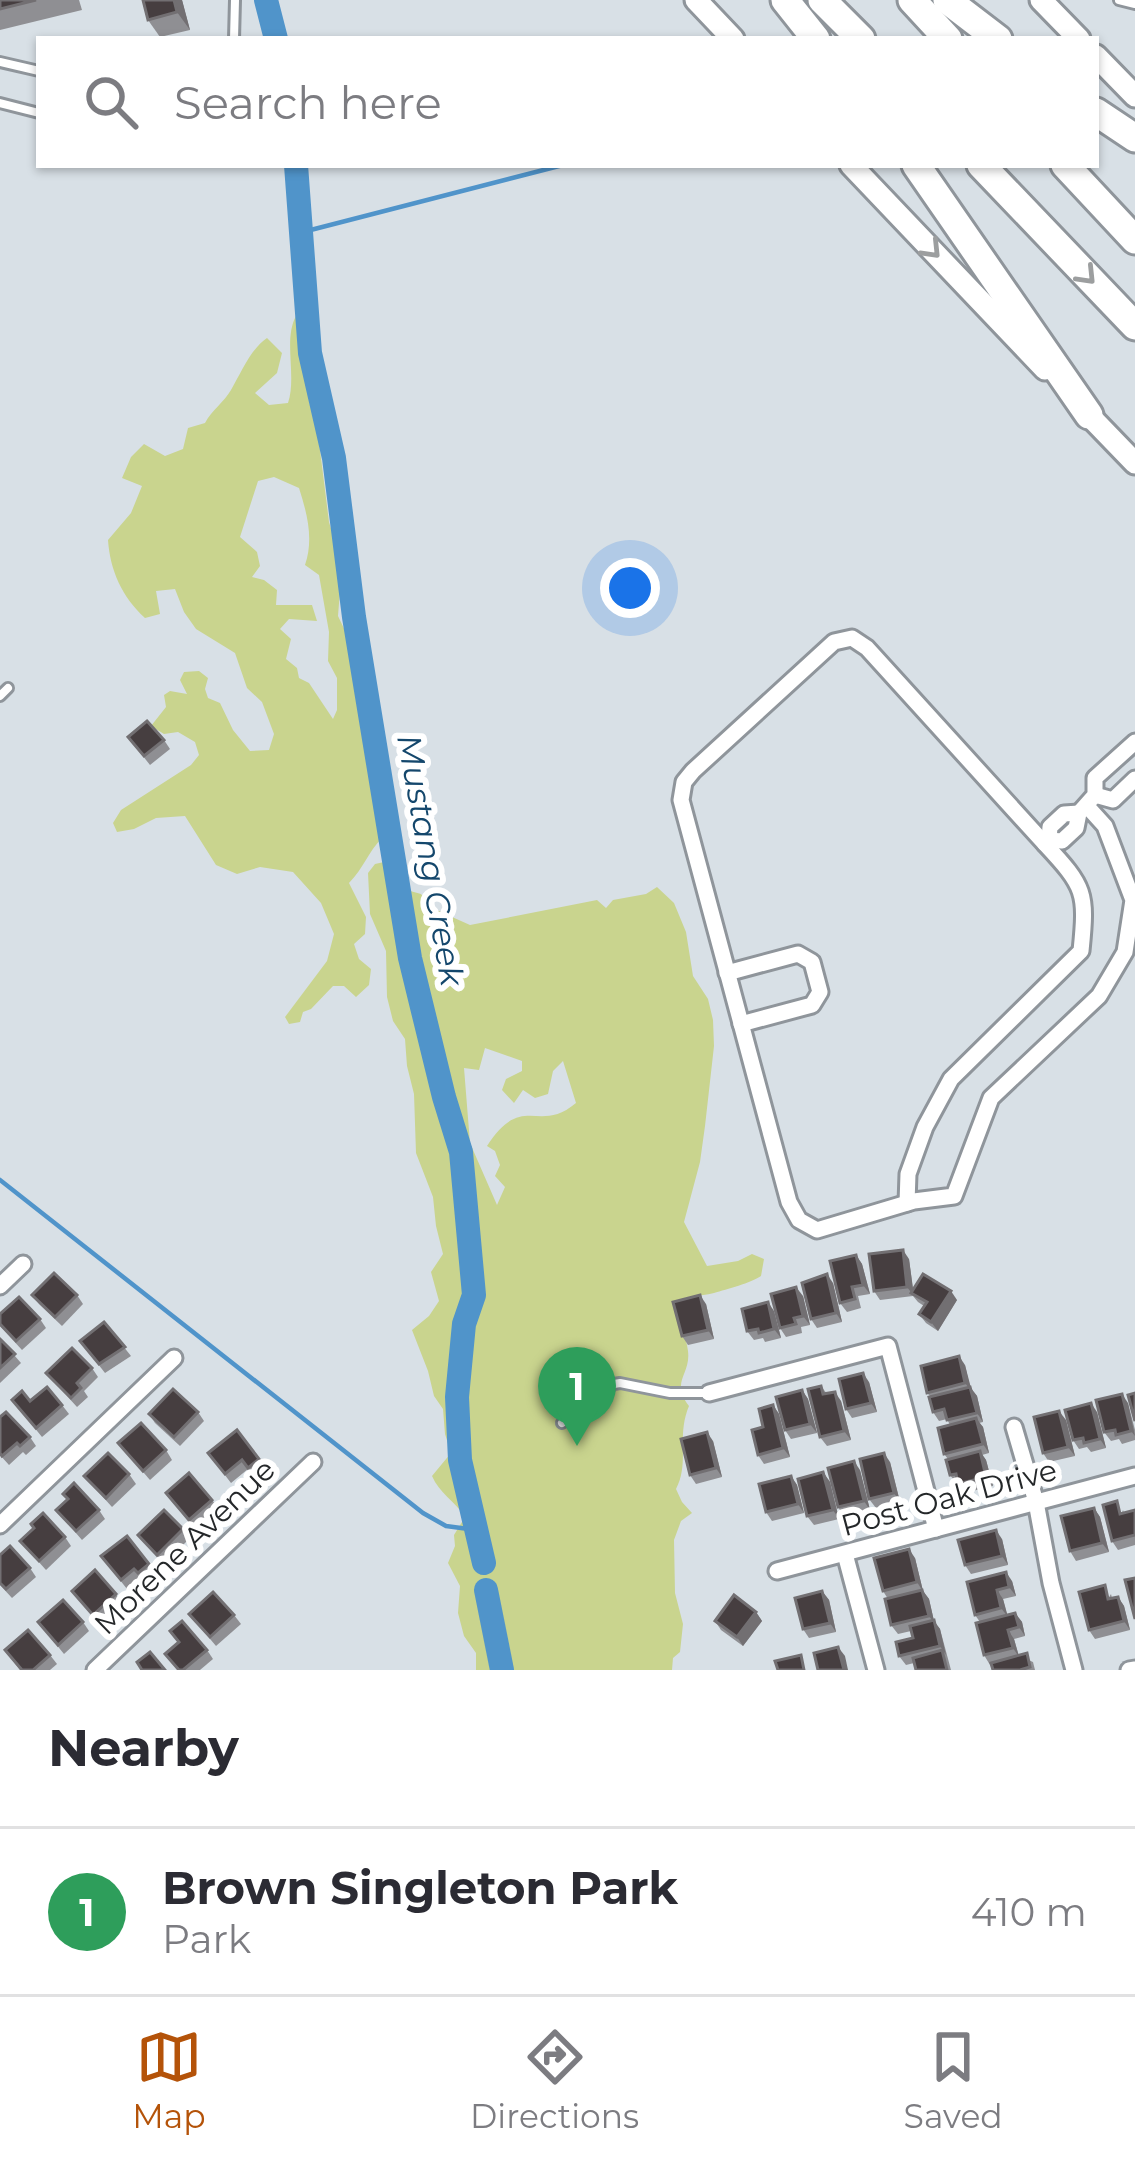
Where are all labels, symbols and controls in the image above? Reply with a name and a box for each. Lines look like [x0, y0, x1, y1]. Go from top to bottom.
search box [36, 36, 1099, 168]
icon: search [78, 69, 144, 135]
text: Search here [174, 75, 442, 130]
one-way arrow [918, 236, 940, 258]
one-way arrow [1073, 262, 1095, 284]
your location [600, 558, 660, 618]
water label: Mustang Creek [389, 731, 473, 990]
pin: 1 [538, 1347, 616, 1446]
street label: Morene Avenue [87, 1451, 283, 1642]
street label: Post Oak Drive [837, 1451, 1061, 1544]
text: Nearby [48, 1717, 239, 1779]
text: Brown Singleton Park [162, 1860, 678, 1915]
text: 1 [79, 1888, 95, 1936]
text: 410 m [971, 1888, 1087, 1936]
text: Park [162, 1915, 251, 1963]
tab: Map [132, 2024, 206, 2136]
tab: Directions [470, 2024, 639, 2136]
tab: Saved [904, 2024, 1003, 2136]

